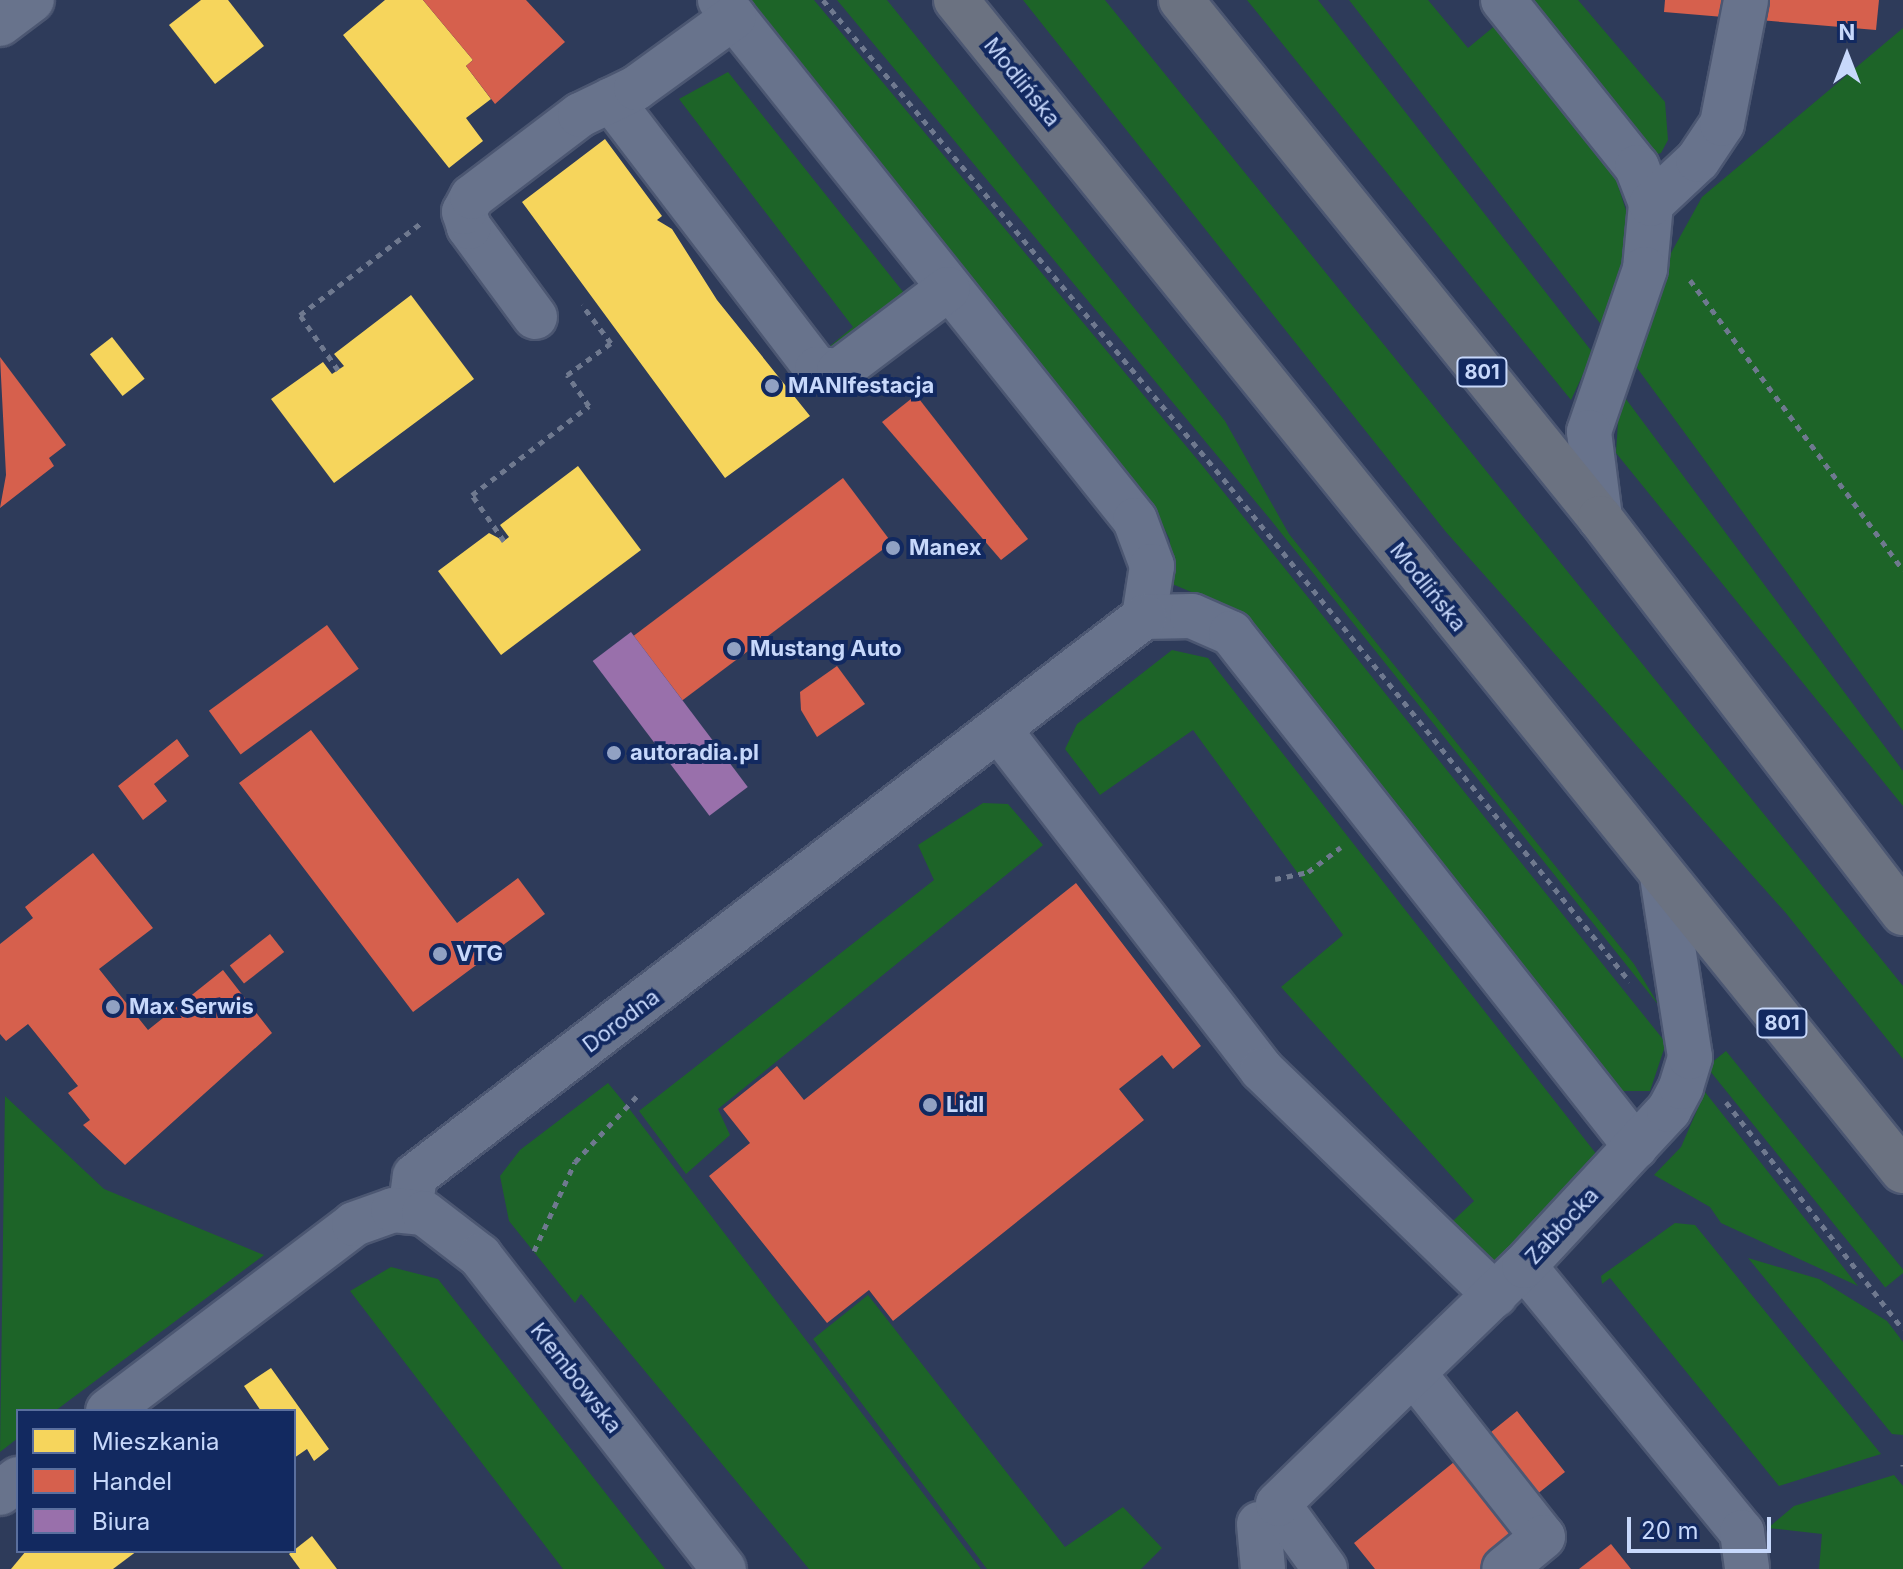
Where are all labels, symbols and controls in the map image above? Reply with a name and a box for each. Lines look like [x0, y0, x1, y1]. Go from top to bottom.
north arrow [1807, 16, 1887, 96]
text: N [1839, 19, 1855, 45]
street label: Modlińska [978, 32, 1066, 132]
road number: 801 [1456, 356, 1508, 388]
place label: MANIfestacja [788, 373, 934, 399]
marker: MANIfestacja [763, 377, 781, 395]
place label: Manex [909, 535, 981, 561]
street label: Modlińska [1384, 537, 1472, 637]
marker: Manex [884, 539, 902, 557]
place label: Mustang Auto [750, 636, 902, 662]
marker: Mustang Auto [725, 640, 743, 658]
place label: autoradia.pl [630, 740, 759, 766]
marker: autoradia.pl [605, 744, 623, 762]
place label: VTG [456, 941, 503, 967]
marker: VTG [431, 945, 449, 963]
street label: Dorodna [578, 984, 664, 1058]
place label: Max Serwis [129, 994, 254, 1020]
marker: Max Serwis [104, 998, 122, 1016]
road number: 801 [1756, 1007, 1808, 1039]
place label: Lidl [946, 1092, 984, 1118]
marker: Lidl [921, 1096, 939, 1114]
street label: Zabłocka [1520, 1182, 1604, 1270]
street label: Klembowska [525, 1318, 627, 1438]
legend [16, 1409, 296, 1553]
text: Mieszkania [92, 1427, 220, 1456]
text: Handel [92, 1467, 172, 1496]
scale bar [1631, 1501, 1775, 1551]
text: Biura [92, 1507, 150, 1536]
text: 20 m [1641, 1516, 1699, 1545]

